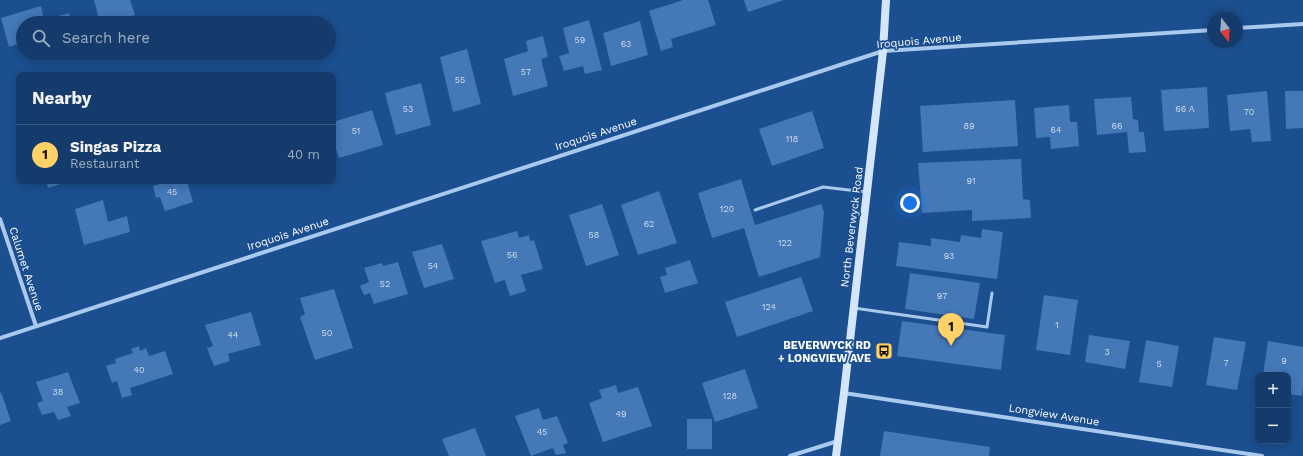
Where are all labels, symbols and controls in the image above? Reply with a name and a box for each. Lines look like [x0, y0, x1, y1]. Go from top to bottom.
north arrow [1207, 12, 1243, 48]
search box [16, 16, 336, 60]
icon: search [30, 27, 52, 49]
text: Search here [62, 29, 150, 47]
street label: Iroquois Avenue [876, 31, 962, 51]
house number: 59 [575, 35, 585, 45]
house number: 63 [621, 39, 631, 49]
house number: 57 [521, 67, 531, 77]
house number: 55 [455, 75, 465, 85]
text: Nearby [32, 88, 91, 108]
house number: 53 [403, 104, 413, 114]
house number: 66 A [1175, 104, 1195, 114]
house number: 70 [1244, 107, 1255, 117]
street label: Iroquois Avenue [553, 115, 639, 153]
house number: 89 [963, 121, 975, 131]
house number: 66 [1112, 121, 1122, 131]
house number: 64 [1051, 125, 1062, 135]
house number: 51 [352, 126, 360, 136]
house number: 118 [786, 134, 798, 144]
text: Singas Pizza [70, 138, 161, 156]
text: 1 [42, 147, 48, 162]
text: 40 m [287, 147, 320, 162]
text: Restaurant [70, 156, 140, 171]
street label: North Beverwyck Road [838, 166, 866, 288]
house number: 91 [966, 176, 976, 186]
house number: 45 [167, 187, 177, 197]
your location [900, 193, 920, 213]
house number: 120 [720, 204, 735, 214]
street label: Iroquois Avenue [245, 215, 331, 253]
house number: 62 [644, 219, 654, 229]
street label: Calumet Avenue [6, 225, 46, 313]
house number: 58 [589, 230, 599, 240]
house number: 122 [778, 238, 792, 248]
house number: 56 [507, 250, 517, 260]
house number: 93 [944, 251, 954, 261]
house number: 54 [428, 261, 439, 271]
house number: 52 [380, 279, 390, 289]
house number: 97 [937, 291, 947, 301]
house number: 124 [762, 302, 776, 312]
pin: 1 [938, 313, 964, 346]
house number: 1 [1055, 320, 1059, 330]
house number: 50 [322, 328, 333, 338]
house number: 44 [228, 330, 239, 340]
place label: BEVERWYCK RD + LONGVIEW AVE [778, 339, 871, 365]
bus stop icon: BEVERWYCK RD + LONGVIEW AVE [874, 341, 894, 361]
house number: 3 [1104, 347, 1110, 357]
house number: 9 [1281, 356, 1287, 366]
house number: 7 [1223, 358, 1229, 368]
house number: 5 [1156, 359, 1162, 369]
house number: 40 [133, 365, 145, 375]
map controls [1255, 372, 1291, 444]
button: + [1255, 372, 1291, 408]
house number: 38 [53, 387, 63, 397]
house number: 128 [723, 391, 737, 401]
street label: Longview Avenue [1008, 401, 1100, 429]
button: − [1255, 408, 1291, 444]
house number: 49 [615, 409, 627, 419]
house number: 45 [537, 427, 547, 437]

